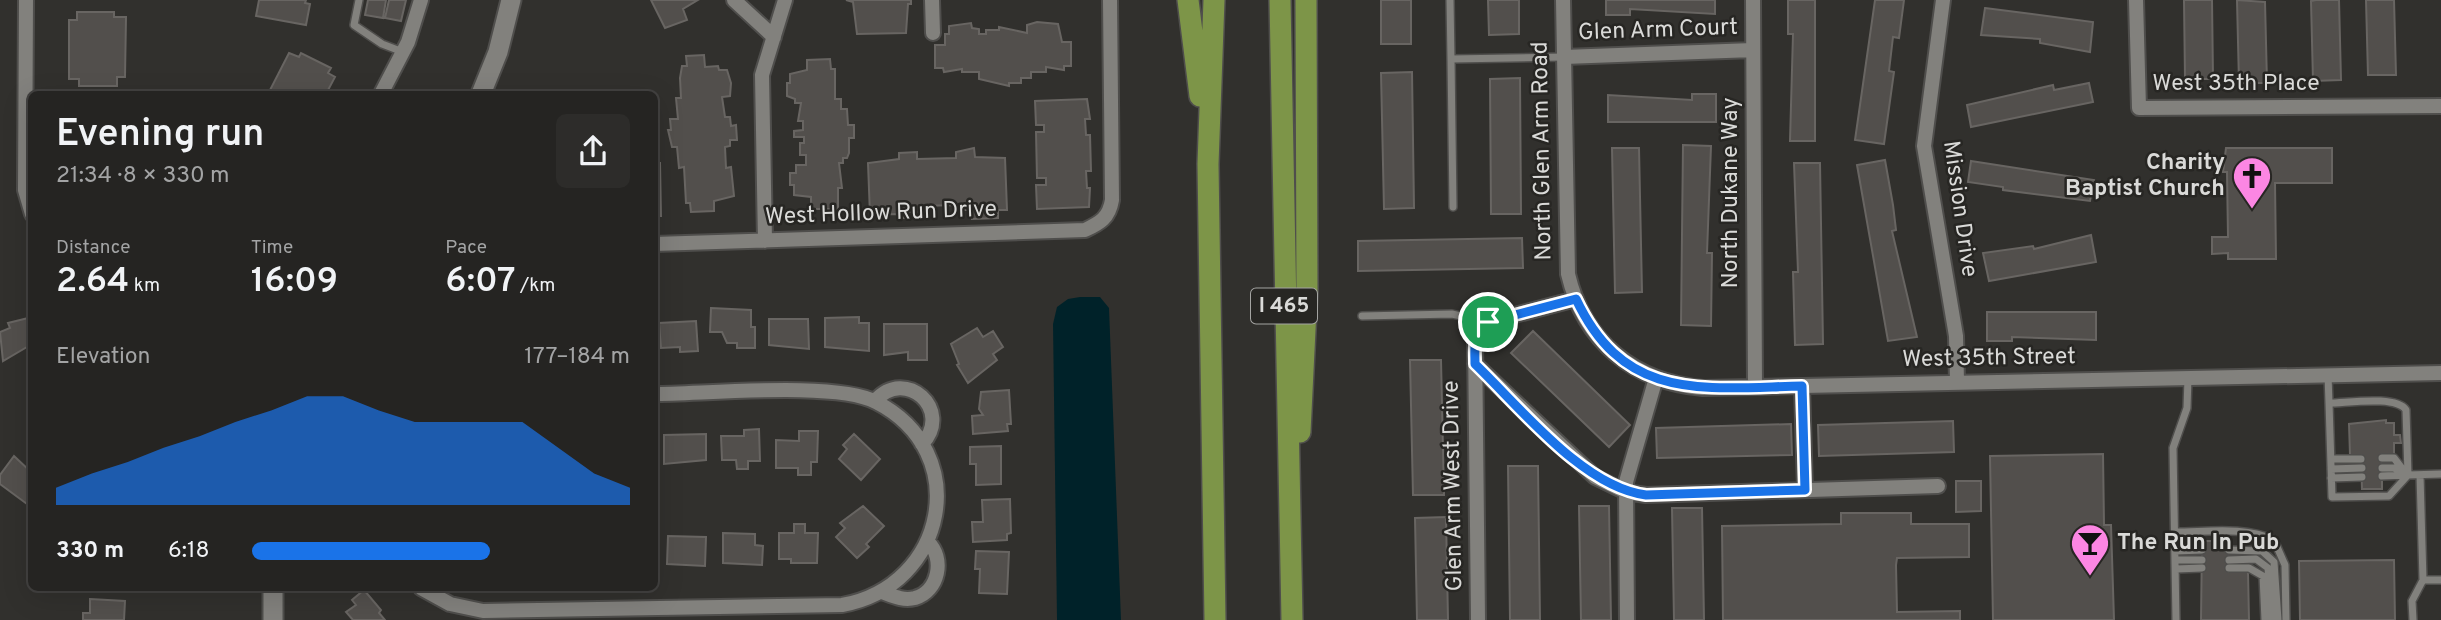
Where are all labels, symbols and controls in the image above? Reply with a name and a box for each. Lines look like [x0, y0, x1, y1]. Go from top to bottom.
street label: Glen Arm Court [1577, 14, 1739, 48]
street label: North Glen Arm Road [1527, 41, 1559, 261]
street label: West 35th Place [2152, 70, 2320, 99]
street label: North Dukane Way [1717, 97, 1746, 289]
text: Evening run [56, 111, 264, 160]
button: share [556, 114, 630, 188]
street label: Mission Drive [1935, 139, 1983, 279]
place label: Charity Baptist Church [2065, 149, 2225, 204]
church icon: Charity Baptist Church [2231, 155, 2273, 210]
text: 21:34 · 8 × 330 m [56, 162, 230, 191]
street label: West Hollow Run Drive [765, 195, 997, 233]
text: Distance [56, 236, 131, 260]
text: Time [251, 236, 293, 260]
text: Pace [445, 236, 487, 260]
text: 2.64 [56, 260, 129, 304]
text: 16:09 [251, 260, 338, 304]
text: 6:07 [445, 260, 516, 304]
text: km [129, 274, 160, 298]
text: /km [516, 274, 555, 298]
road number: I 465 [1251, 288, 1317, 324]
pin [1458, 292, 1518, 352]
icon: arrive [1469, 303, 1507, 341]
text: Elevation [56, 343, 151, 372]
text: 177–184 m [524, 343, 630, 372]
street label: West 35th Street [1902, 343, 2076, 375]
street label: Glen Arm West Drive [1438, 380, 1470, 592]
bar icon: The Run In Pub [2069, 522, 2111, 577]
place label: The Run In Pub [2117, 529, 2279, 558]
text: 330 m [56, 537, 124, 566]
text: 6:18 [168, 537, 210, 566]

